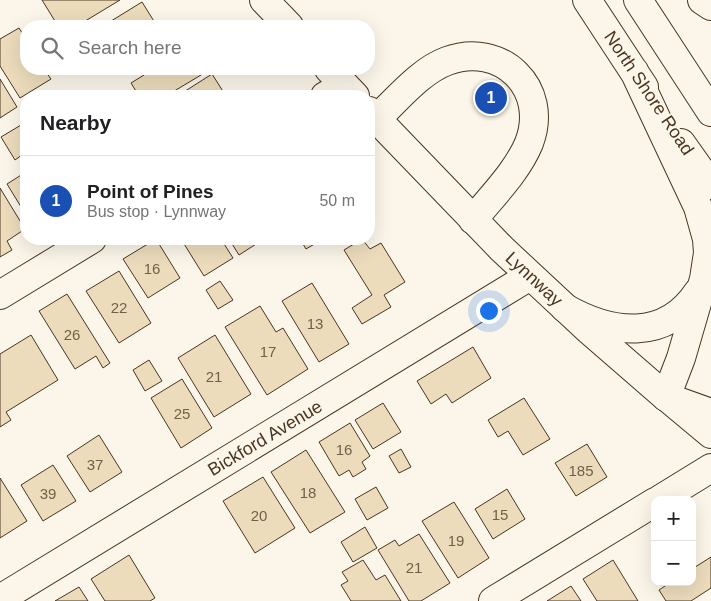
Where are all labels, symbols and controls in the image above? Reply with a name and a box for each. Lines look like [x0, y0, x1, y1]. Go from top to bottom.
search box [20, 20, 375, 75]
street label: North Shore Road [600, 27, 698, 159]
icon: search [38, 34, 66, 62]
text: Search here [78, 37, 182, 58]
pin: 1 [475, 79, 507, 117]
text: Nearby [40, 111, 111, 134]
text: Point of Pines [87, 181, 214, 202]
text: 1 [52, 192, 60, 209]
text: 50 m [319, 192, 355, 209]
text: Bus stop · Lynnway [87, 203, 226, 220]
street label: Lynnway [501, 248, 567, 310]
house number: 16 [144, 260, 160, 277]
your location [476, 298, 502, 324]
house number: 22 [111, 299, 127, 316]
house number: 13 [307, 315, 323, 332]
house number: 26 [64, 326, 80, 343]
house number: 17 [260, 343, 276, 360]
house number: 21 [206, 368, 222, 385]
street label: Bickford Avenue [204, 396, 326, 480]
house number: 25 [174, 405, 190, 422]
house number: 16 [336, 441, 352, 458]
house number: 37 [87, 456, 103, 473]
house number: 185 [568, 462, 594, 479]
house number: 18 [300, 484, 316, 501]
house number: 39 [40, 485, 56, 502]
map controls [651, 496, 696, 586]
button: + [651, 496, 696, 541]
house number: 15 [492, 506, 508, 523]
house number: 20 [251, 507, 267, 524]
house number: 19 [448, 532, 464, 549]
button: − [651, 541, 696, 586]
house number: 21 [406, 559, 422, 576]

